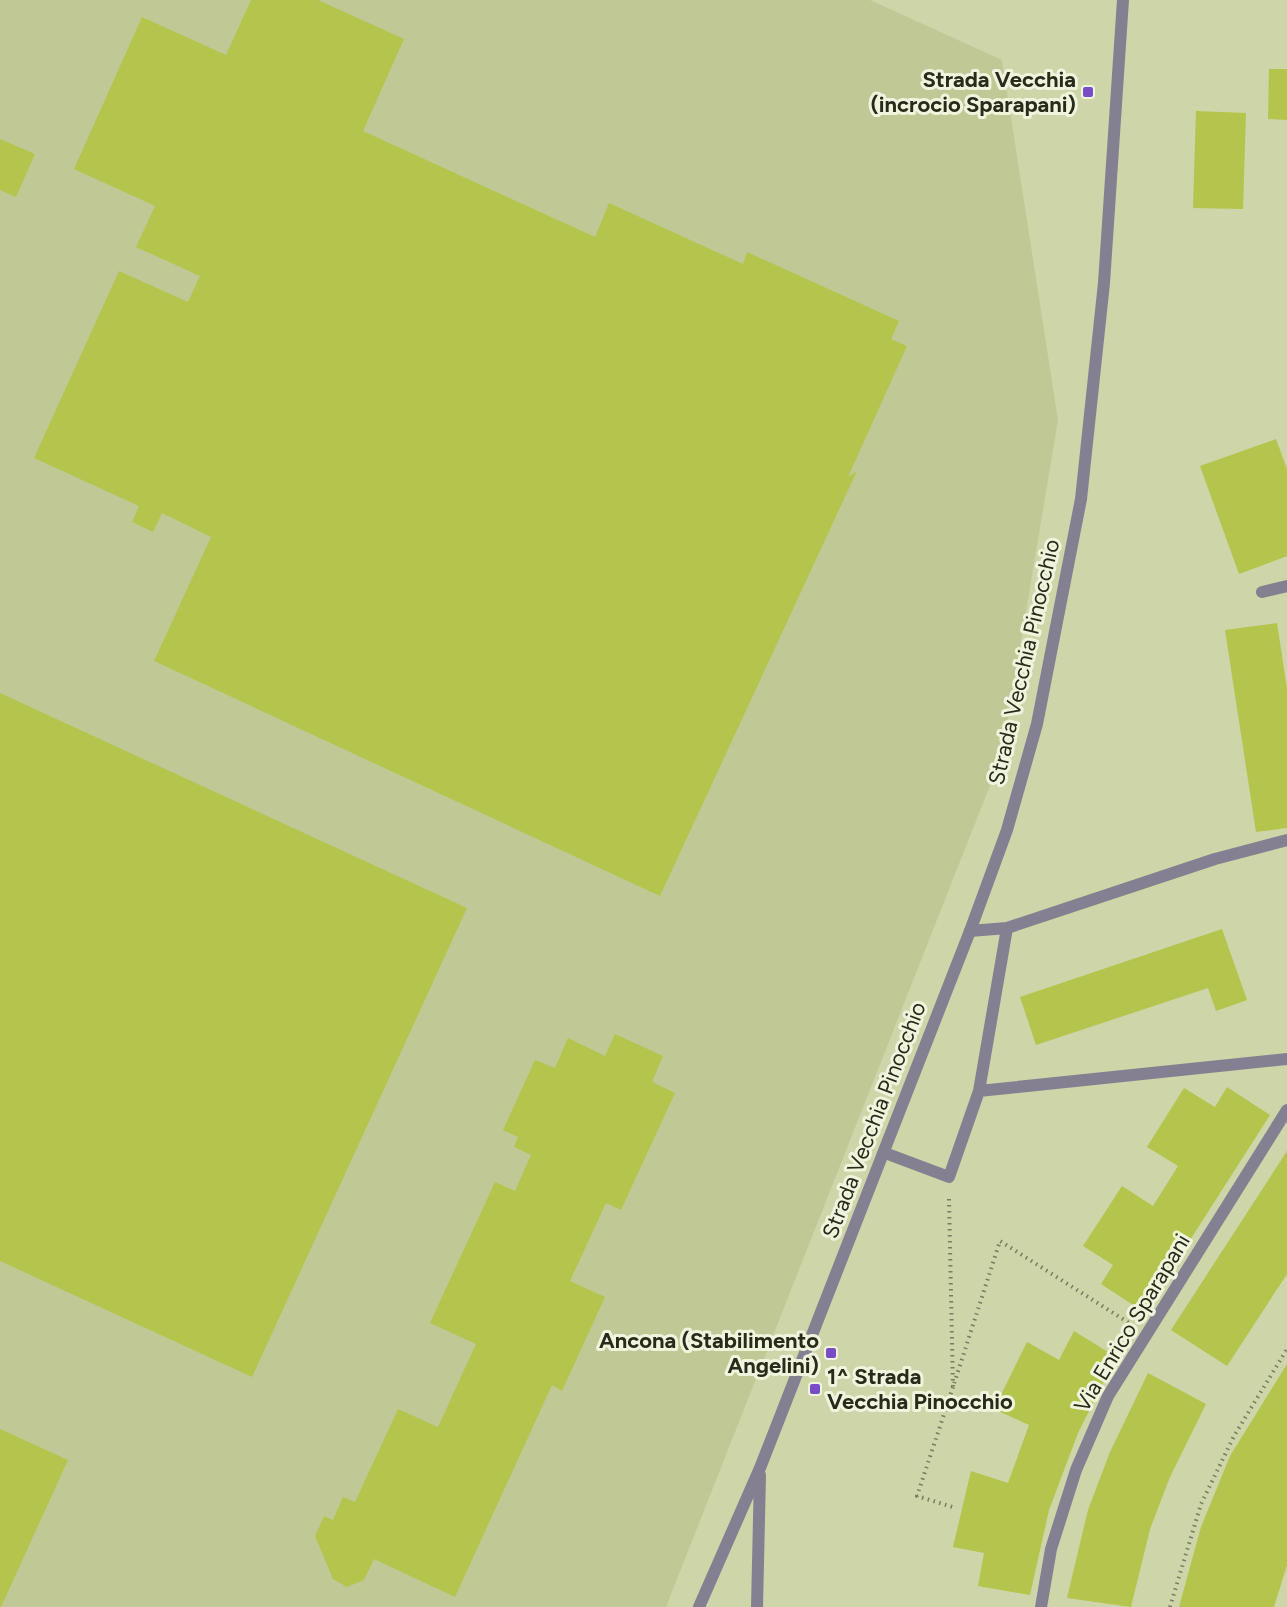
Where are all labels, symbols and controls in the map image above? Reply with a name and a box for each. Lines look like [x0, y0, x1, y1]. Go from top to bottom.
place label: Strada Vecchia (incrocio Sparapani) [870, 66, 1076, 118]
marker: Strada Vecchia (incrocio Sparapani) [1081, 85, 1095, 99]
street label: Strada Vecchia Pinocchio [983, 537, 1065, 787]
street label: Strada Vecchia Pinocchio [816, 998, 932, 1242]
street label: Via Enrico Sparapani [1068, 1229, 1196, 1417]
place label: Ancona (Stabilimento Angelini) [599, 1327, 819, 1379]
marker: Ancona (Stabilimento Angelini) [824, 1346, 838, 1360]
place label: 1^ Strada Vecchia Pinocchio [827, 1363, 1013, 1415]
marker: 1^ Strada Vecchia Pinocchio [808, 1382, 822, 1396]

